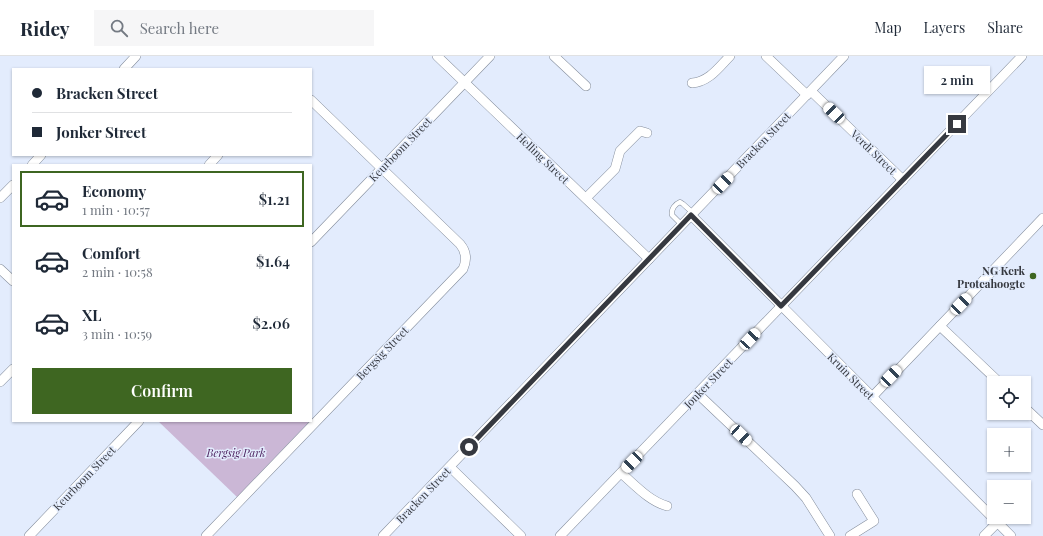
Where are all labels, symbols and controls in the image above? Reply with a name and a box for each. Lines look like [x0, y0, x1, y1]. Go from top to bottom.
search box [94, 10, 374, 46]
text: Ridey [20, 15, 70, 41]
icon: search [108, 17, 130, 39]
text: Search here [140, 18, 219, 38]
text: Map [874, 18, 902, 37]
text: Layers [924, 18, 965, 37]
text: Share [987, 18, 1023, 37]
callout: 2 min [924, 66, 990, 94]
text: 2 min [940, 71, 974, 88]
text: Bracken Street [56, 83, 158, 103]
car [821, 100, 847, 126]
street label: Bracken Street [732, 109, 794, 171]
street label: Keurboom Street [365, 113, 435, 184]
route end [948, 115, 966, 133]
text: Jonker Street [56, 122, 146, 142]
street label: Verdi Street [847, 126, 900, 178]
street label: Helling Street [513, 129, 573, 187]
car [710, 170, 736, 196]
icon: car [34, 181, 70, 217]
text: Economy [82, 181, 146, 201]
text: $1.21 [259, 189, 290, 209]
text: 1 min · 10:57 [82, 201, 150, 218]
icon: car [34, 243, 70, 279]
text: Comfort [82, 243, 140, 263]
text: $1.64 [256, 251, 290, 271]
text: 2 min · 10:58 [82, 263, 153, 280]
place label: NG Kerk Proteahoogte [957, 263, 1026, 291]
marker: NG Kerk Proteahoogte [1028, 271, 1038, 281]
car [948, 291, 974, 317]
icon: car [34, 305, 70, 341]
text: XL [82, 305, 102, 325]
text: $2.06 [252, 313, 290, 333]
street label: Bergsig Street [353, 323, 412, 383]
text: 3 min · 10:59 [82, 325, 152, 342]
car [737, 326, 763, 352]
street label: Kruin Street [824, 349, 878, 403]
street label: Jonker Street [680, 355, 736, 412]
car [878, 363, 904, 389]
button: Confirm [32, 368, 292, 414]
map controls [987, 376, 1031, 524]
button: locate [987, 376, 1031, 420]
car [728, 422, 754, 448]
button: + [987, 428, 1031, 472]
route start [460, 438, 478, 456]
street label: Keurboom Street [49, 442, 119, 513]
park label: Bergsig Park [205, 445, 266, 460]
car [619, 449, 645, 475]
street label: Bracken Street [392, 464, 454, 526]
button: − [987, 480, 1031, 524]

